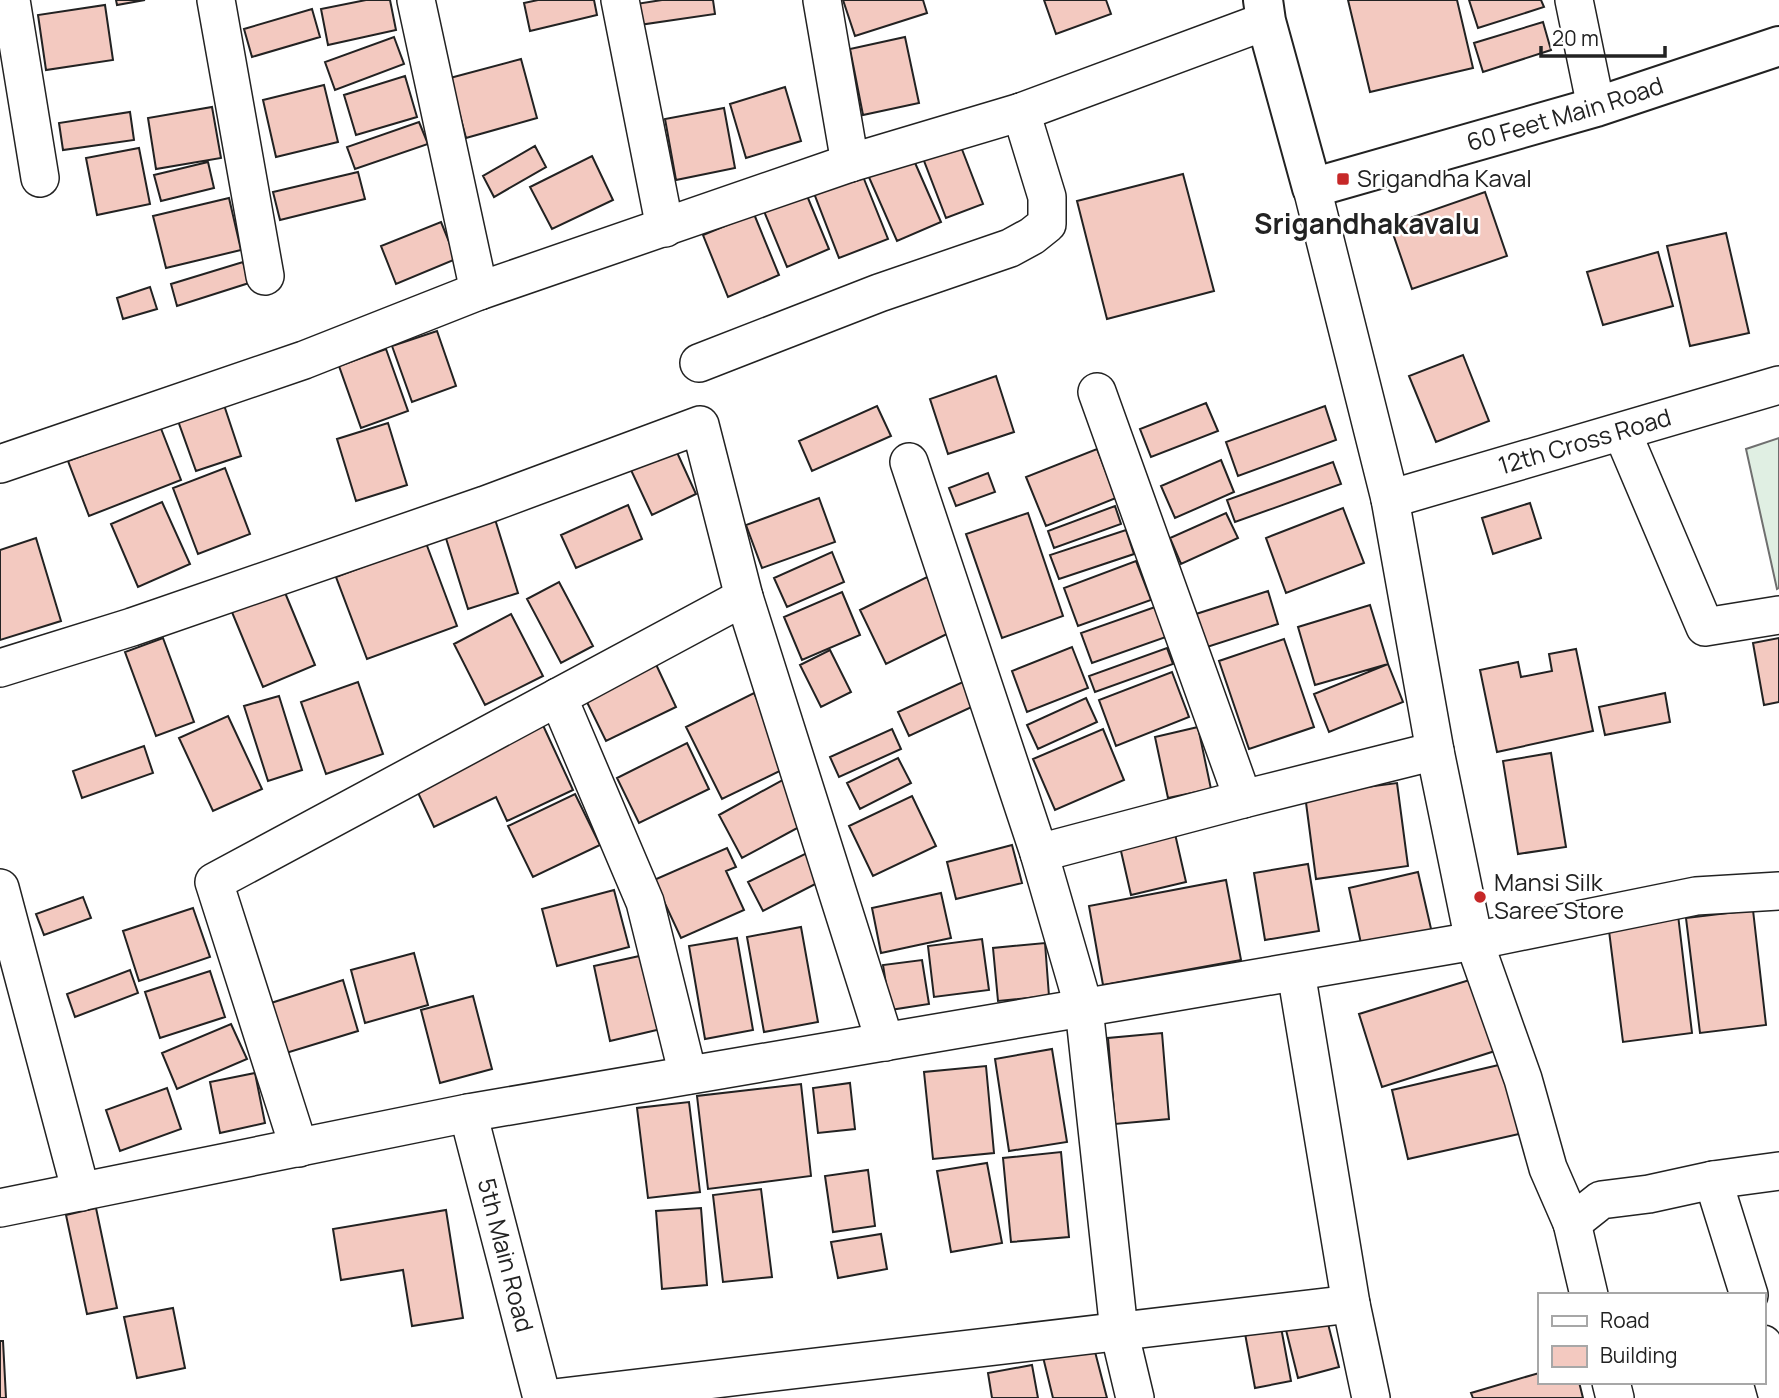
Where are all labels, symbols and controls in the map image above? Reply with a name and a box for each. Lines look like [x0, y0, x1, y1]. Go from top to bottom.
scale bar [1541, 14, 1665, 58]
text: 20 m [1552, 24, 1599, 52]
street label: 60 Feet Main Road [1463, 68, 1667, 158]
place label: Srigandha Kaval [1357, 161, 1532, 194]
marker: Srigandha Kaval [1335, 171, 1351, 187]
district label: Srigandhakavalu [1254, 204, 1480, 242]
street label: 12th Cross Road [1494, 400, 1675, 481]
place label: Mansi Silk Saree Store [1494, 865, 1624, 926]
marker: Mansi Silk Saree Store [1472, 889, 1488, 905]
street label: 5th Main Road [471, 1174, 542, 1335]
legend [1538, 1293, 1765, 1384]
text: Road [1600, 1306, 1650, 1334]
text: Building [1600, 1341, 1677, 1369]

